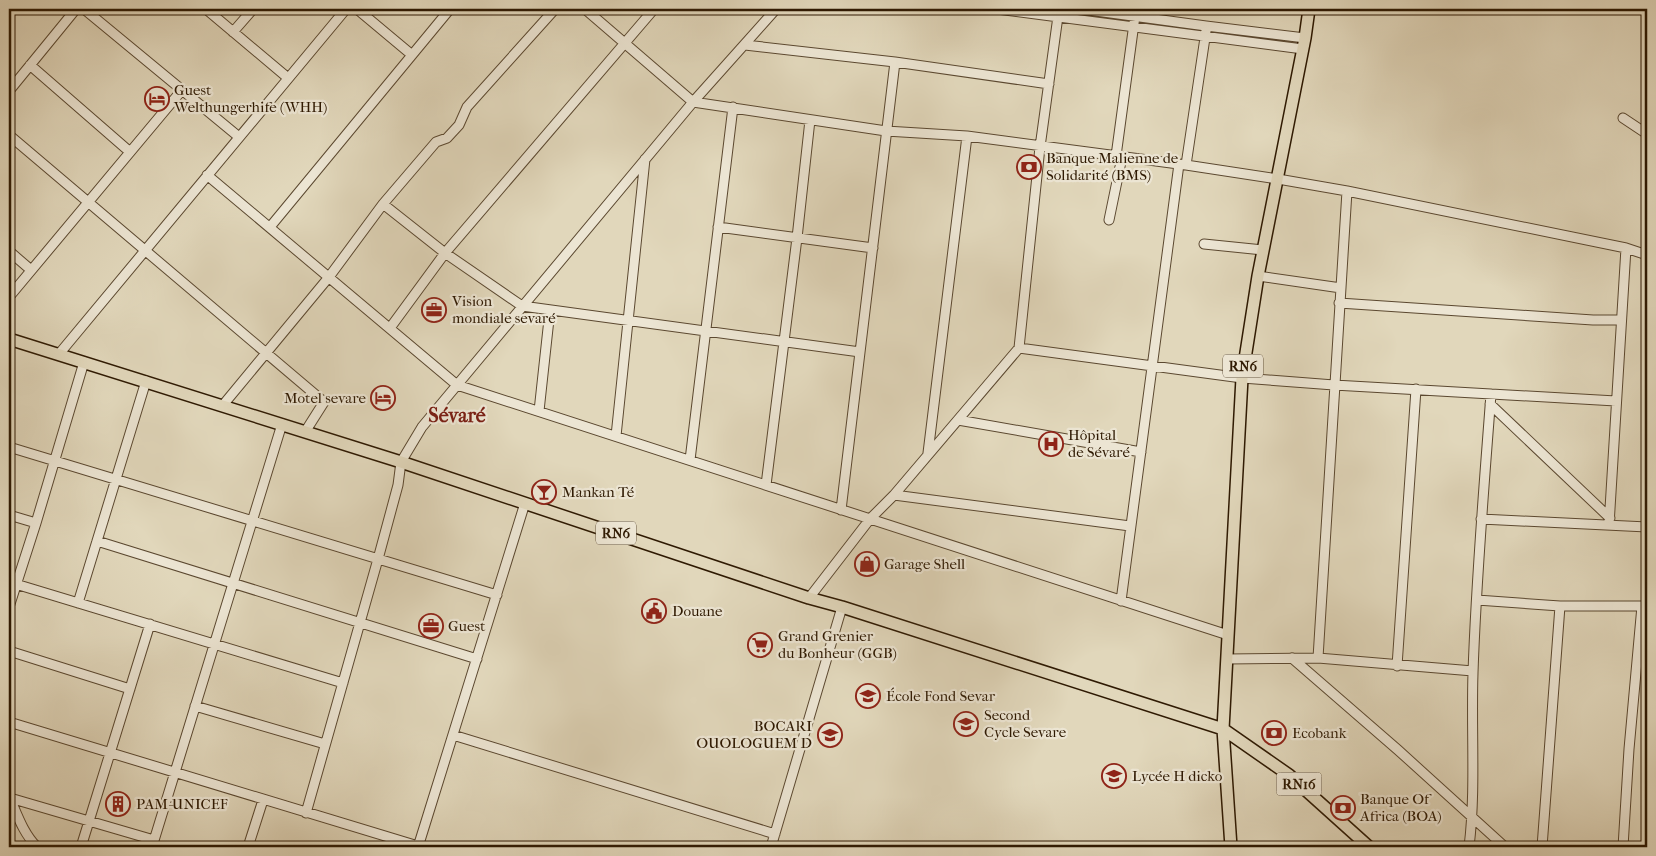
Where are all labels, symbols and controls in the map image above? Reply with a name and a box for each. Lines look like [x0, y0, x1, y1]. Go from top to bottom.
place label: Guest Welthungerhife (WHH) [173, 81, 328, 116]
hotel icon: Guest Welthungerhife (WHH) [144, 86, 170, 112]
place label: Banque Malienne de Solidarité (BMS) [1046, 149, 1179, 184]
bank icon: Banque Malienne de Solidarité (BMS) [1016, 154, 1042, 180]
place label: Vision mondiale sevaré [451, 292, 556, 327]
office icon: Vision mondiale sevaré [421, 297, 447, 323]
road number: RN6 [1223, 354, 1263, 378]
hotel icon: Motel sevare [370, 385, 396, 411]
place label: Motel sevare [284, 389, 367, 407]
district label: Sévaré [428, 404, 486, 427]
place label: Hôpital de Sévaré [1068, 426, 1130, 461]
hospital icon: Hôpital de Sévaré [1038, 431, 1064, 457]
bar icon: Mankan Té [531, 479, 557, 505]
place label: Mankan Té [562, 483, 635, 501]
road number: RN6 [596, 522, 636, 544]
shop icon: Garage Shell [854, 551, 880, 577]
place label: Garage Shell [884, 555, 965, 573]
public building icon: Douane [641, 598, 667, 624]
place label: Douane [672, 602, 723, 620]
office icon: Guest [418, 613, 444, 639]
place label: Guest [448, 617, 486, 635]
place label: Grand Grenier du Bonheur (GGB) [778, 627, 897, 662]
supermarket icon: Grand Grenier du Bonheur (GGB) [747, 632, 773, 658]
school or university icon: École Fond Sevar [855, 683, 881, 709]
place label: École Fond Sevar [886, 687, 996, 705]
place label: Second Cycle Sevare [984, 706, 1067, 741]
school or university icon: Second Cycle Sevare [953, 711, 979, 737]
place label: BOCARI OUOLOGUEM D [696, 717, 812, 752]
bank icon: Ecobank [1261, 720, 1287, 746]
school or university icon: BOCARI OUOLOGUEM D [817, 722, 843, 748]
place label: Ecobank [1292, 724, 1347, 742]
school or university icon: Lycée H dicko [1101, 763, 1127, 789]
place label: Lycée H dicko [1132, 767, 1223, 785]
road number: RN16 [1276, 772, 1322, 796]
place label: Banque Of Africa (BOA) [1359, 790, 1442, 825]
building icon: PAM-UNICEF [105, 791, 131, 817]
place label: PAM-UNICEF [136, 795, 228, 813]
bank icon: Banque Of Africa (BOA) [1330, 795, 1356, 821]

